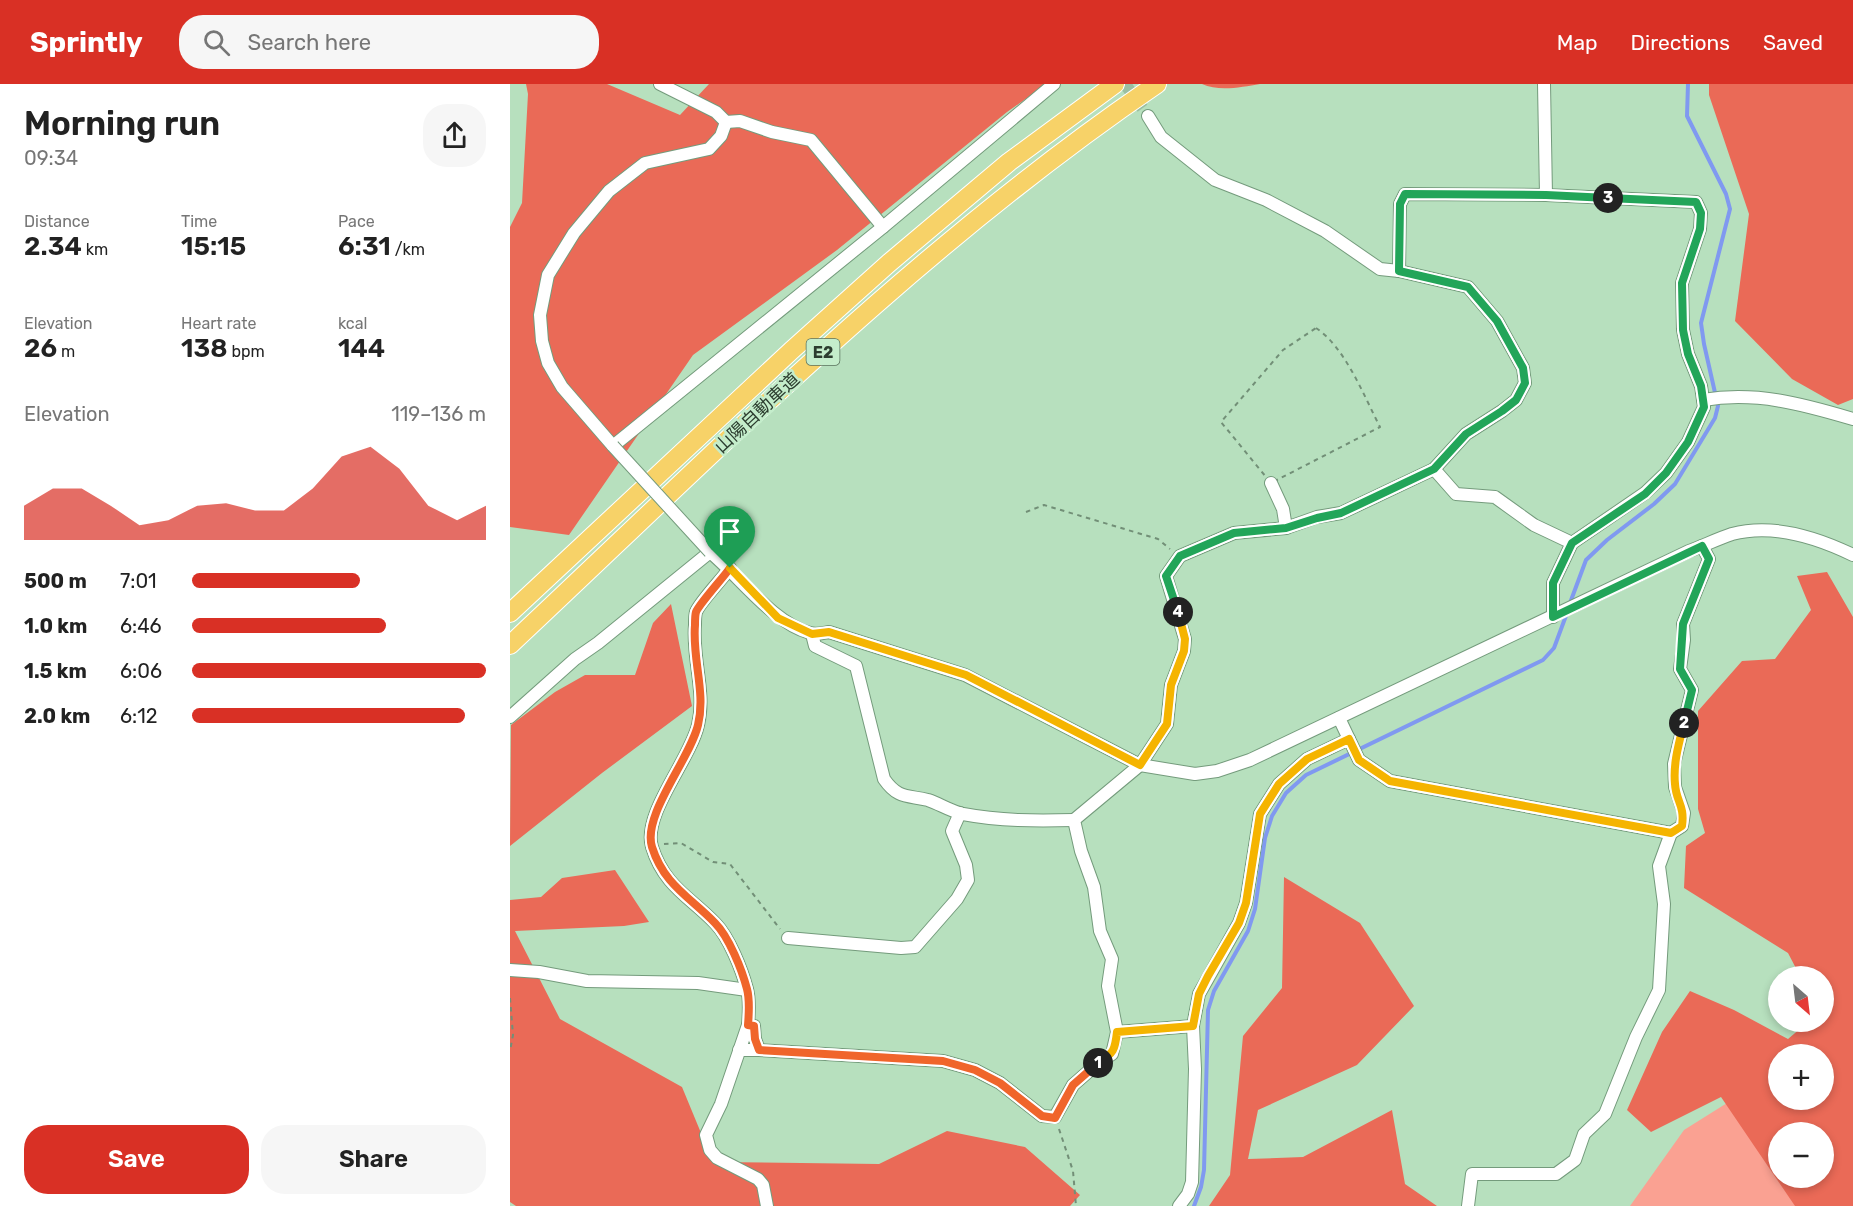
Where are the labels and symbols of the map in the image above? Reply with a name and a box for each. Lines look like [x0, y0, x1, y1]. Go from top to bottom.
pin: 3 [1593, 183, 1623, 213]
road number: E2 [806, 339, 840, 365]
street label: 山陽自動車道 [710, 368, 804, 458]
pin [704, 506, 755, 568]
pin: 4 [1163, 597, 1193, 627]
pin: 2 [1669, 708, 1699, 738]
north arrow [1768, 966, 1834, 1032]
pin: 1 [1083, 1048, 1113, 1078]

